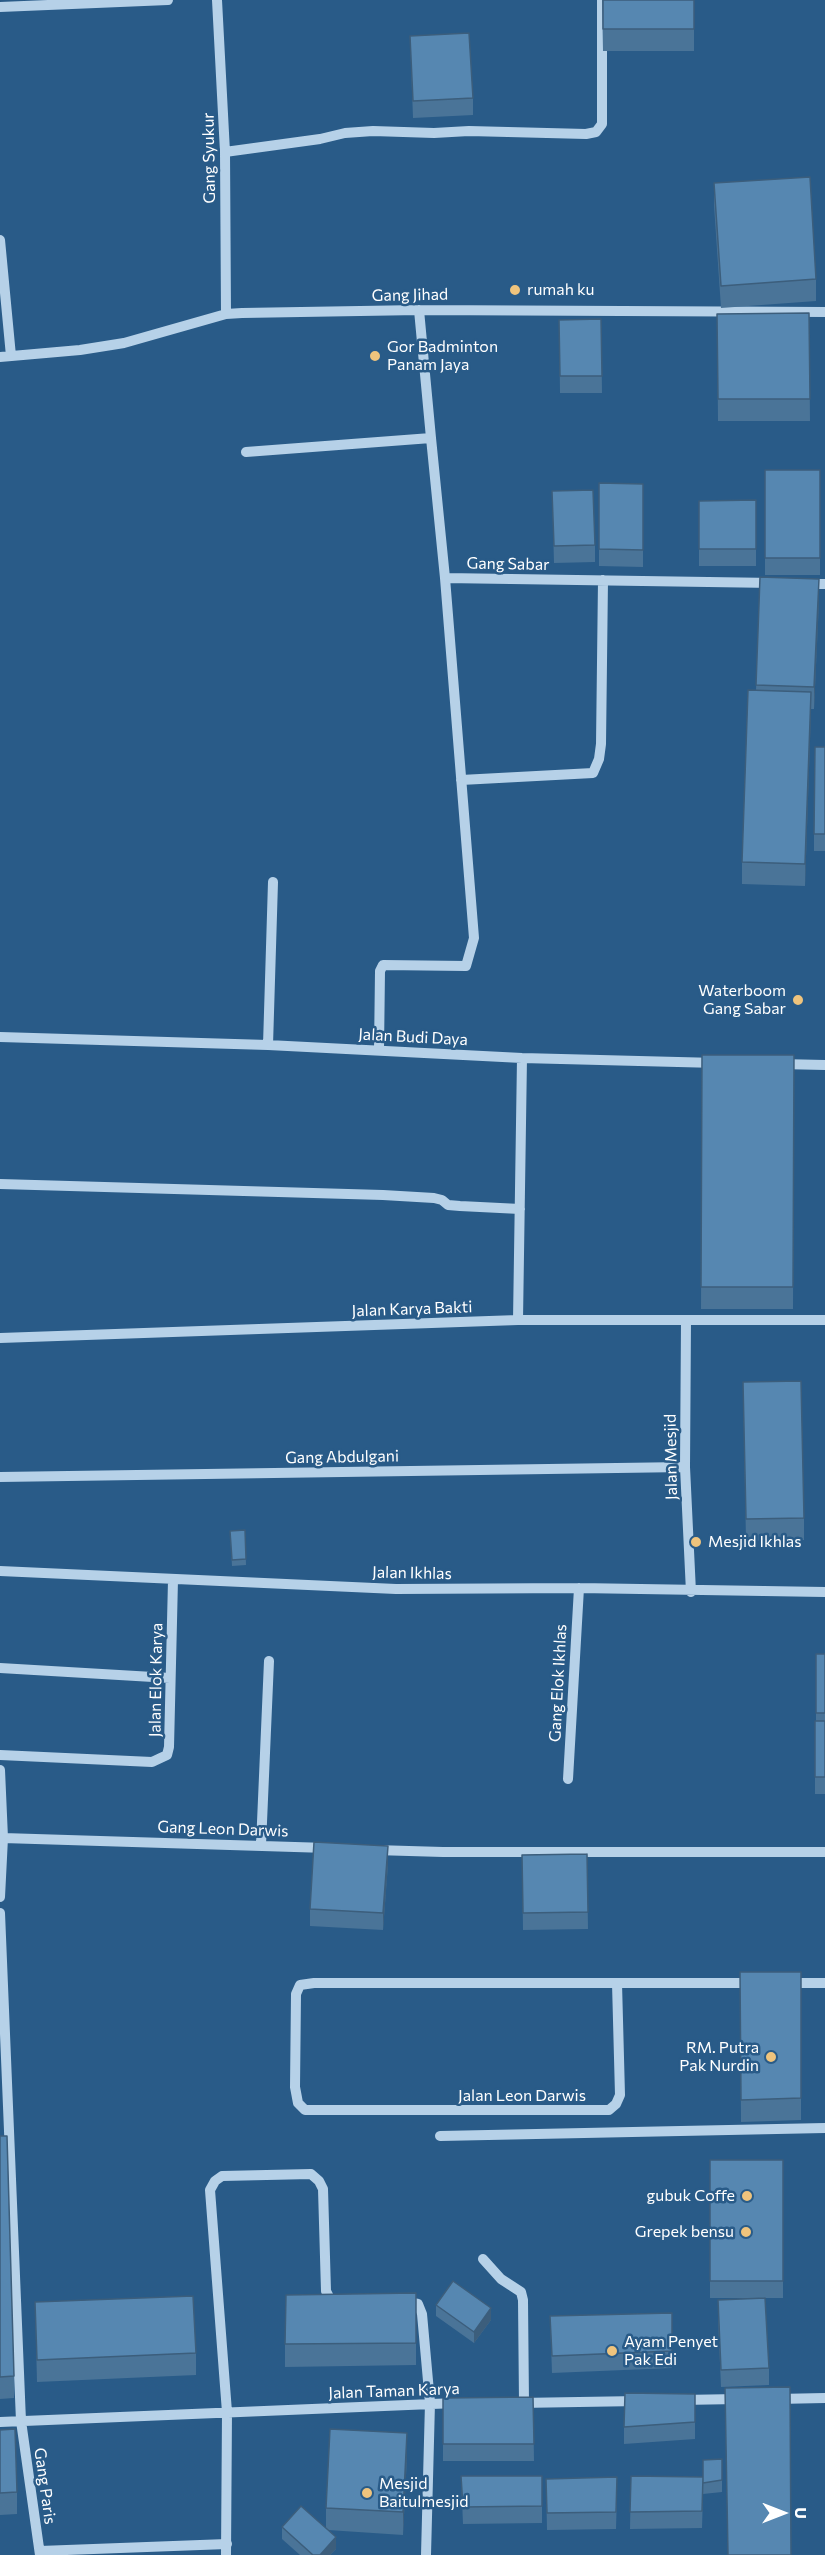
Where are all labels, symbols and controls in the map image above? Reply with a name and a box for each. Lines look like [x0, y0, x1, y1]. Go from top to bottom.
street label: Gang Syukur [199, 112, 219, 204]
place label: rumah ku [527, 280, 594, 300]
marker: rumah ku [508, 283, 522, 297]
street label: Gang Jihad [372, 285, 448, 305]
place label: Gor Badminton Panam Jaya [387, 337, 498, 375]
marker: Gor Badminton Panam Jaya [368, 349, 382, 363]
street label: Gang Sabar [466, 554, 550, 574]
place label: Waterboom Gang Sabar [698, 981, 786, 1019]
marker: Waterboom Gang Sabar [791, 993, 805, 1007]
street label: Jalan Budi Daya [358, 1025, 468, 1049]
street label: Jalan Karya Bakti [351, 1297, 473, 1321]
street label: Jalan Mesjid [661, 1414, 681, 1500]
street label: Gang Abdulgani [285, 1446, 399, 1468]
place label: Mesjid Ikhlas [708, 1532, 802, 1552]
marker: Mesjid Ikhlas [689, 1535, 703, 1549]
street label: Jalan Ikhlas [372, 1563, 452, 1583]
street label: Jalan Elok Karya [145, 1623, 167, 1737]
street label: Gang Elok Ikhlas [545, 1624, 571, 1742]
street label: Gang Leon Darwis [157, 1817, 289, 1841]
place label: RM. Putra Pak Nurdin [679, 2038, 759, 2076]
marker: RM. Putra Pak Nurdin [764, 2050, 778, 2064]
street label: Jalan Leon Darwis [458, 2086, 586, 2106]
place label: gubuk Coffe [647, 2186, 735, 2206]
marker: gubuk Coffe [740, 2189, 754, 2203]
place label: Grepek bensu [635, 2222, 734, 2242]
marker: Grepek bensu [739, 2225, 753, 2239]
place label: Ayam Penyet Pak Edi [624, 2332, 718, 2370]
marker: Ayam Penyet Pak Edi [605, 2344, 619, 2358]
street label: Jalan Taman Karya [328, 2379, 460, 2403]
street label: Gang Paris [30, 2446, 60, 2526]
place label: Mesjid Baitulmesjid [379, 2474, 468, 2512]
north arrow [753, 2483, 813, 2543]
marker: Mesjid Baitulmesjid [360, 2486, 374, 2500]
text: U [792, 2507, 811, 2519]

